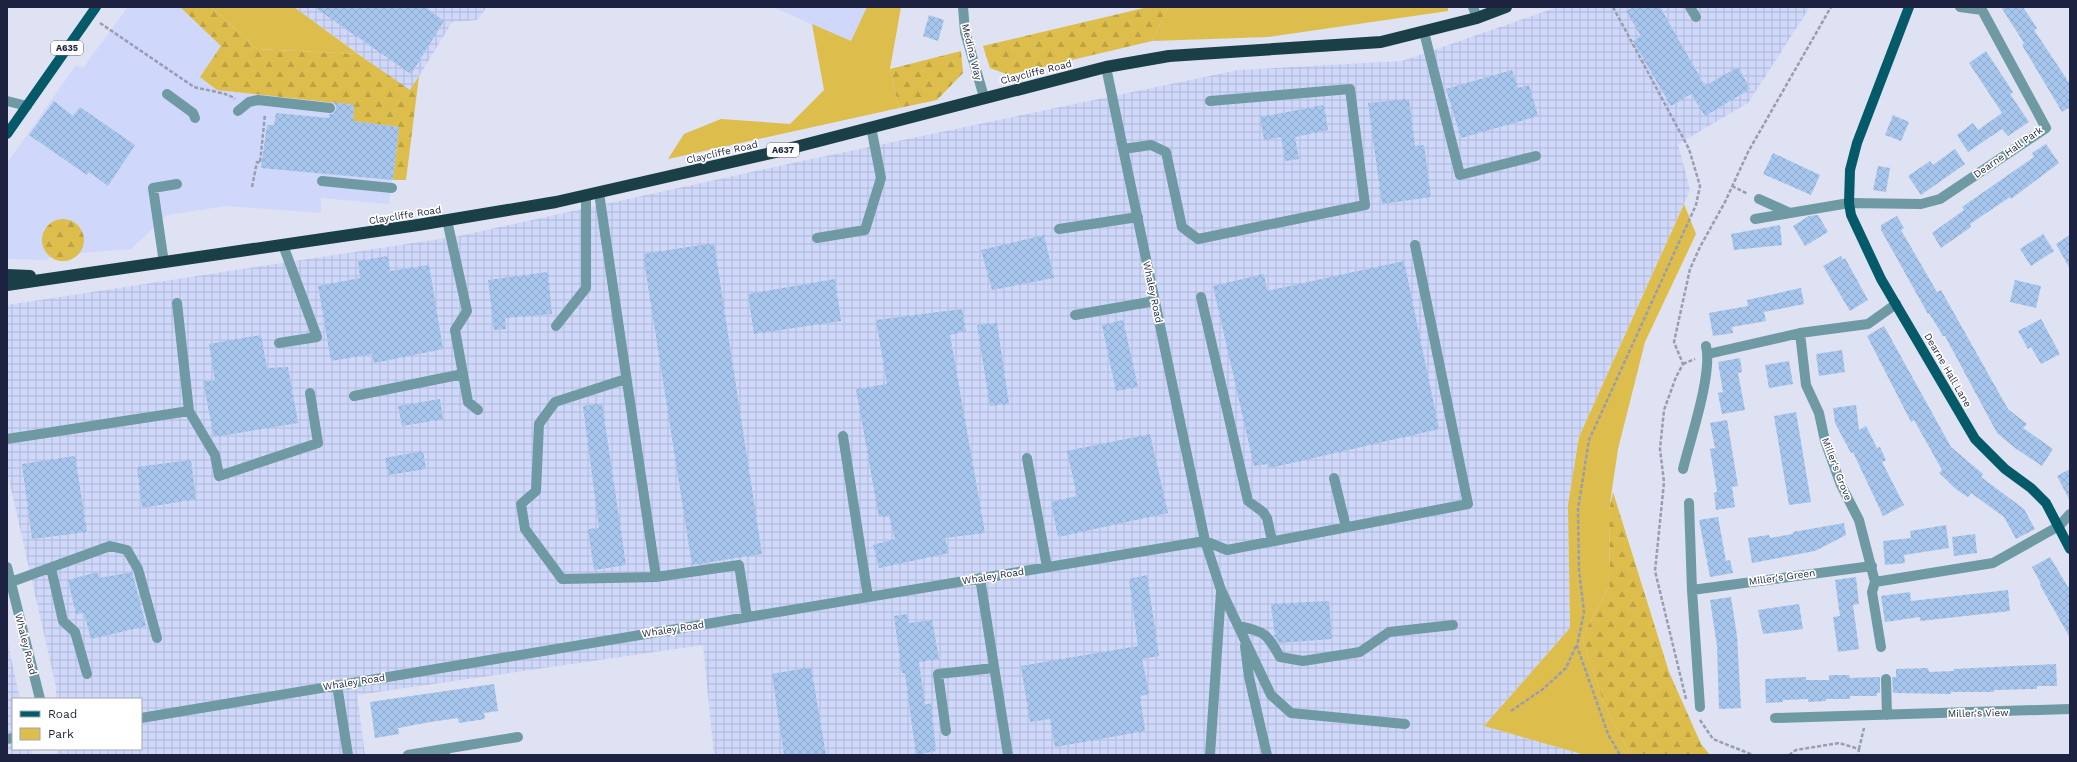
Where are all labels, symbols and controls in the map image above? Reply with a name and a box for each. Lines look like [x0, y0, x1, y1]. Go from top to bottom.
street label: Medina Way [960, 23, 985, 82]
road number: A635 [51, 41, 83, 55]
street label: Claycliffe Road [999, 58, 1073, 86]
street label: Dearne Hall Park [1971, 124, 2045, 180]
street label: Claycliffe Road [685, 138, 759, 166]
road number: A637 [767, 143, 799, 157]
street label: Claycliffe Road [368, 204, 442, 226]
street label: Whaley Road [1141, 260, 1165, 324]
street label: Dearne Hall Lane [1922, 331, 1974, 409]
street label: Miller's Grove [1820, 436, 1854, 502]
street label: Whaley Road [961, 566, 1025, 586]
street label: Miller's Green [1748, 567, 1816, 587]
street label: Whaley Road [13, 612, 39, 676]
street label: Whaley Road [641, 619, 705, 639]
street label: Whaley Road [322, 672, 386, 692]
legend [12, 698, 142, 750]
text: Road [48, 707, 77, 721]
street label: Miller's View [1947, 707, 2009, 719]
text: Park [48, 727, 74, 741]

